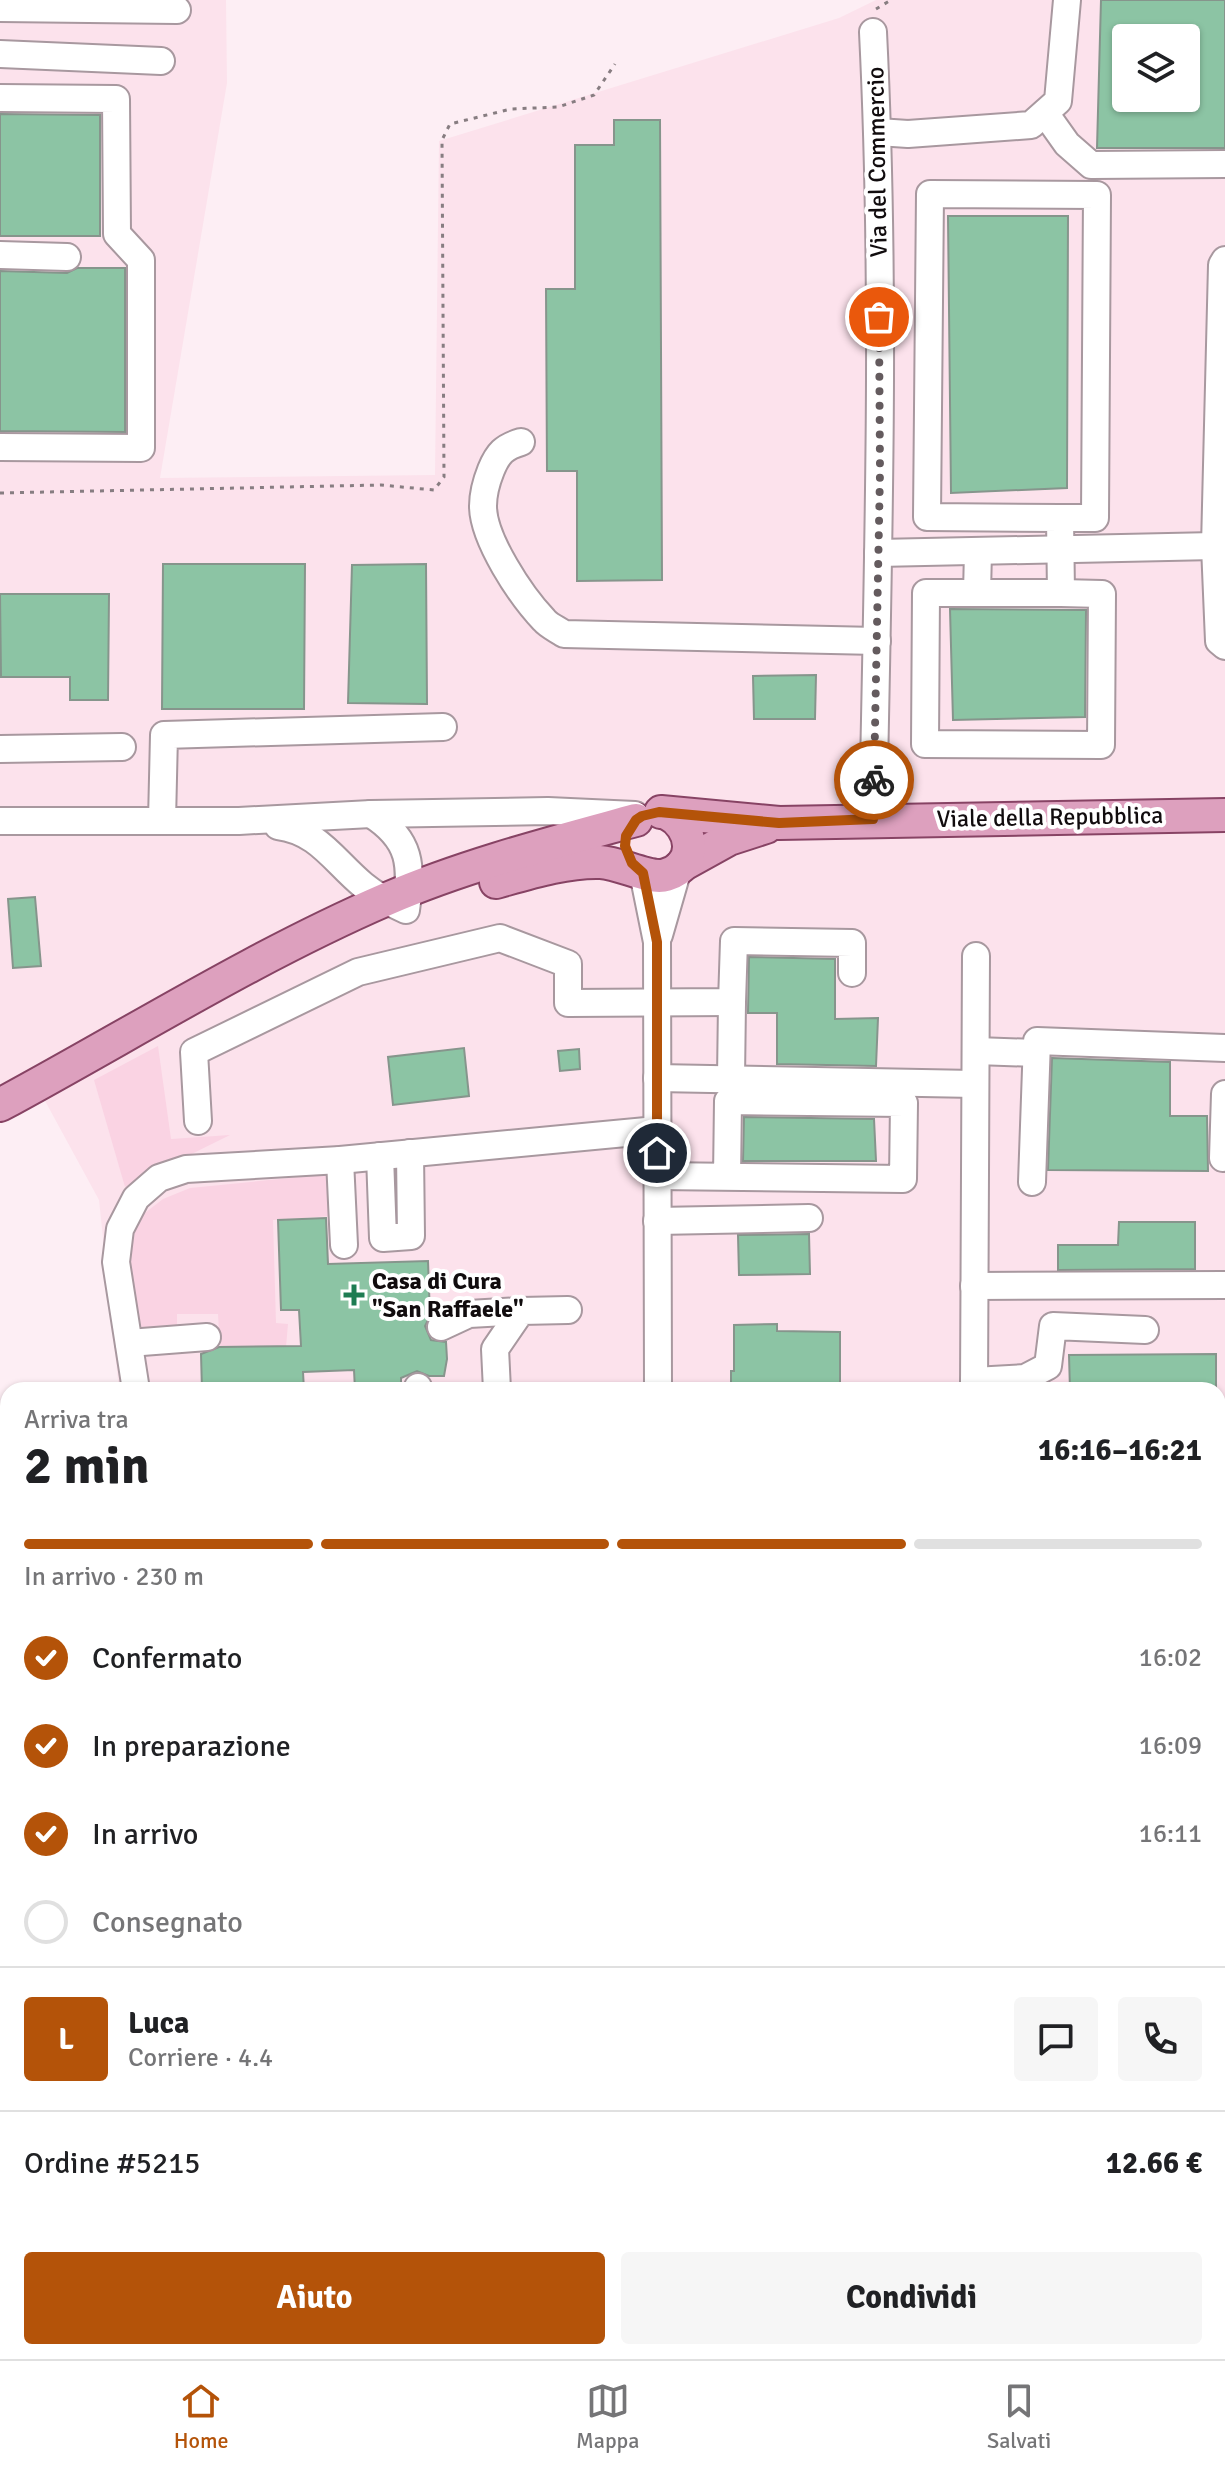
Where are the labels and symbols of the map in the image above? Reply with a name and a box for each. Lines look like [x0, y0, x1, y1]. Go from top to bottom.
street label: Via del Commercio [860, 66, 894, 258]
pin [845, 283, 913, 351]
courier [834, 740, 914, 820]
street label: Viale della Repubblica [936, 800, 1164, 834]
pin [623, 1119, 691, 1187]
place label: Casa di Cura "San Raffaele" [372, 1266, 524, 1324]
marker: Casa di Cura "San Raffaele" [343, 1284, 365, 1306]

